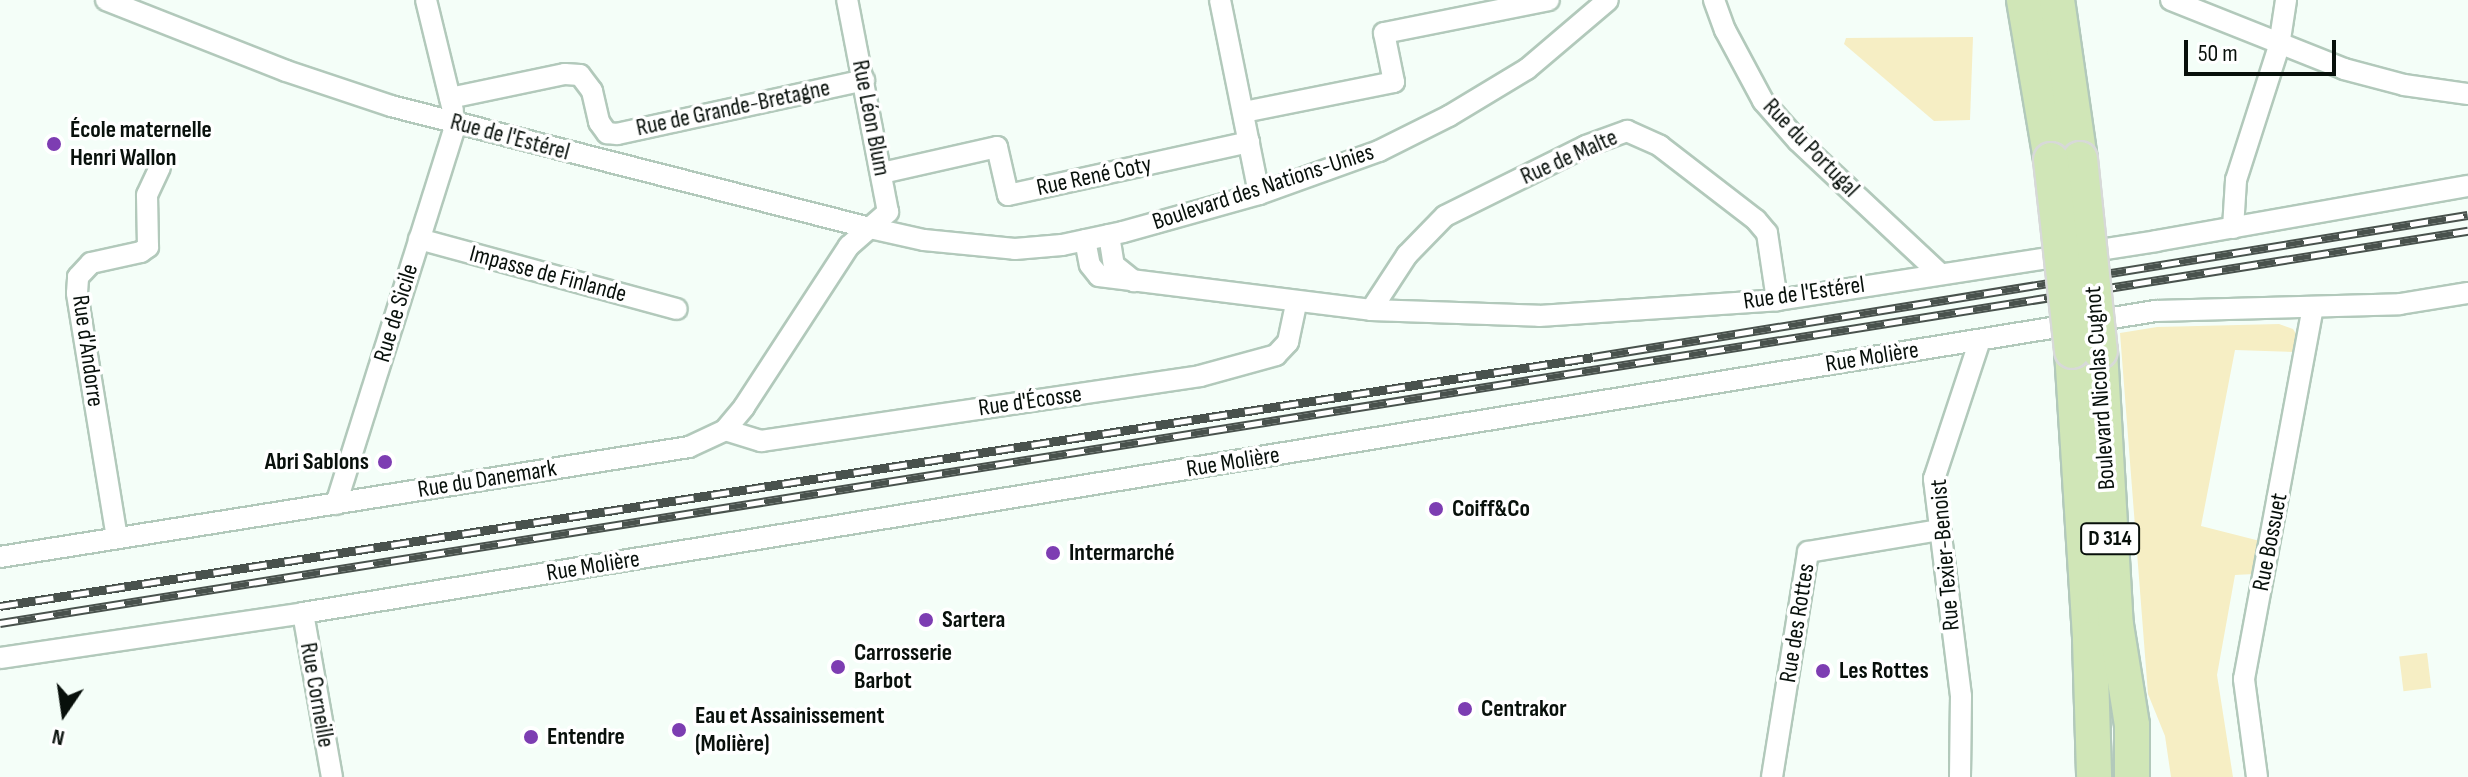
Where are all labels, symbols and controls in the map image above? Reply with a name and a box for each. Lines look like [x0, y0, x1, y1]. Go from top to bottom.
scale bar [2188, 24, 2340, 74]
text: 50 m [2198, 39, 2238, 68]
street label: Rue Léon Blum [846, 58, 896, 178]
street label: Rue de Grande-Bretagne [634, 73, 832, 143]
street label: Rue du Portugal [1757, 93, 1865, 203]
street label: Rue de l'Estérel [447, 107, 573, 167]
place label: École maternelle Henri Wallon [70, 116, 212, 172]
street label: Rue de Malte [1516, 123, 1622, 191]
marker: École maternelle Henri Wallon [45, 135, 63, 153]
street label: Boulevard des Nations-Unies [1149, 138, 1377, 236]
street label: Rue René Coty [1034, 150, 1154, 202]
street label: Impasse de Finlande [466, 239, 630, 309]
street label: Rue de Sicile [367, 261, 425, 365]
street label: Rue de l'Estérel [1741, 270, 1867, 316]
street label: Boulevard Nicolas Cugnot [2079, 285, 2121, 491]
street label: Rue d'Andorre [66, 293, 110, 409]
street label: Rue Molière [1823, 335, 1921, 379]
street label: Rue d'Écosse [976, 379, 1084, 423]
street label: Rue Molière [1184, 440, 1282, 484]
place label: Abri Sablons [265, 448, 369, 476]
marker: Abri Sablons [376, 453, 394, 471]
street label: Rue du Danemark [416, 454, 558, 504]
street label: Rue Texier-Benoist [1924, 478, 1966, 632]
street label: Rue Bossuet [2246, 491, 2294, 593]
place label: Coiff&Co [1452, 495, 1530, 523]
marker: Coiff&Co [1427, 500, 1445, 518]
road number: D 314 [2080, 521, 2140, 557]
place label: Intermarché [1069, 539, 1175, 567]
street label: Rue Molière [544, 544, 642, 588]
marker: Intermarché [1044, 544, 1062, 562]
street label: Rue des Rottes [1773, 561, 1821, 685]
place label: Sartera [942, 606, 1005, 634]
marker: Sartera [917, 611, 935, 629]
place label: Carrosserie Barbot [854, 639, 952, 695]
street label: Rue Corneille [294, 640, 340, 750]
place label: Les Rottes [1839, 657, 1929, 685]
marker: Carrosserie Barbot [829, 658, 847, 676]
marker: Les Rottes [1814, 662, 1832, 680]
north arrow [24, 673, 104, 753]
place label: Centrakor [1481, 695, 1567, 723]
marker: Centrakor [1456, 700, 1474, 718]
place label: Eau et Assainissement (Molière) [695, 702, 884, 758]
marker: Eau et Assainissement (Molière) [670, 721, 688, 739]
text: N [50, 722, 67, 751]
place label: Entendre [547, 723, 625, 751]
marker: Entendre [522, 728, 540, 746]

